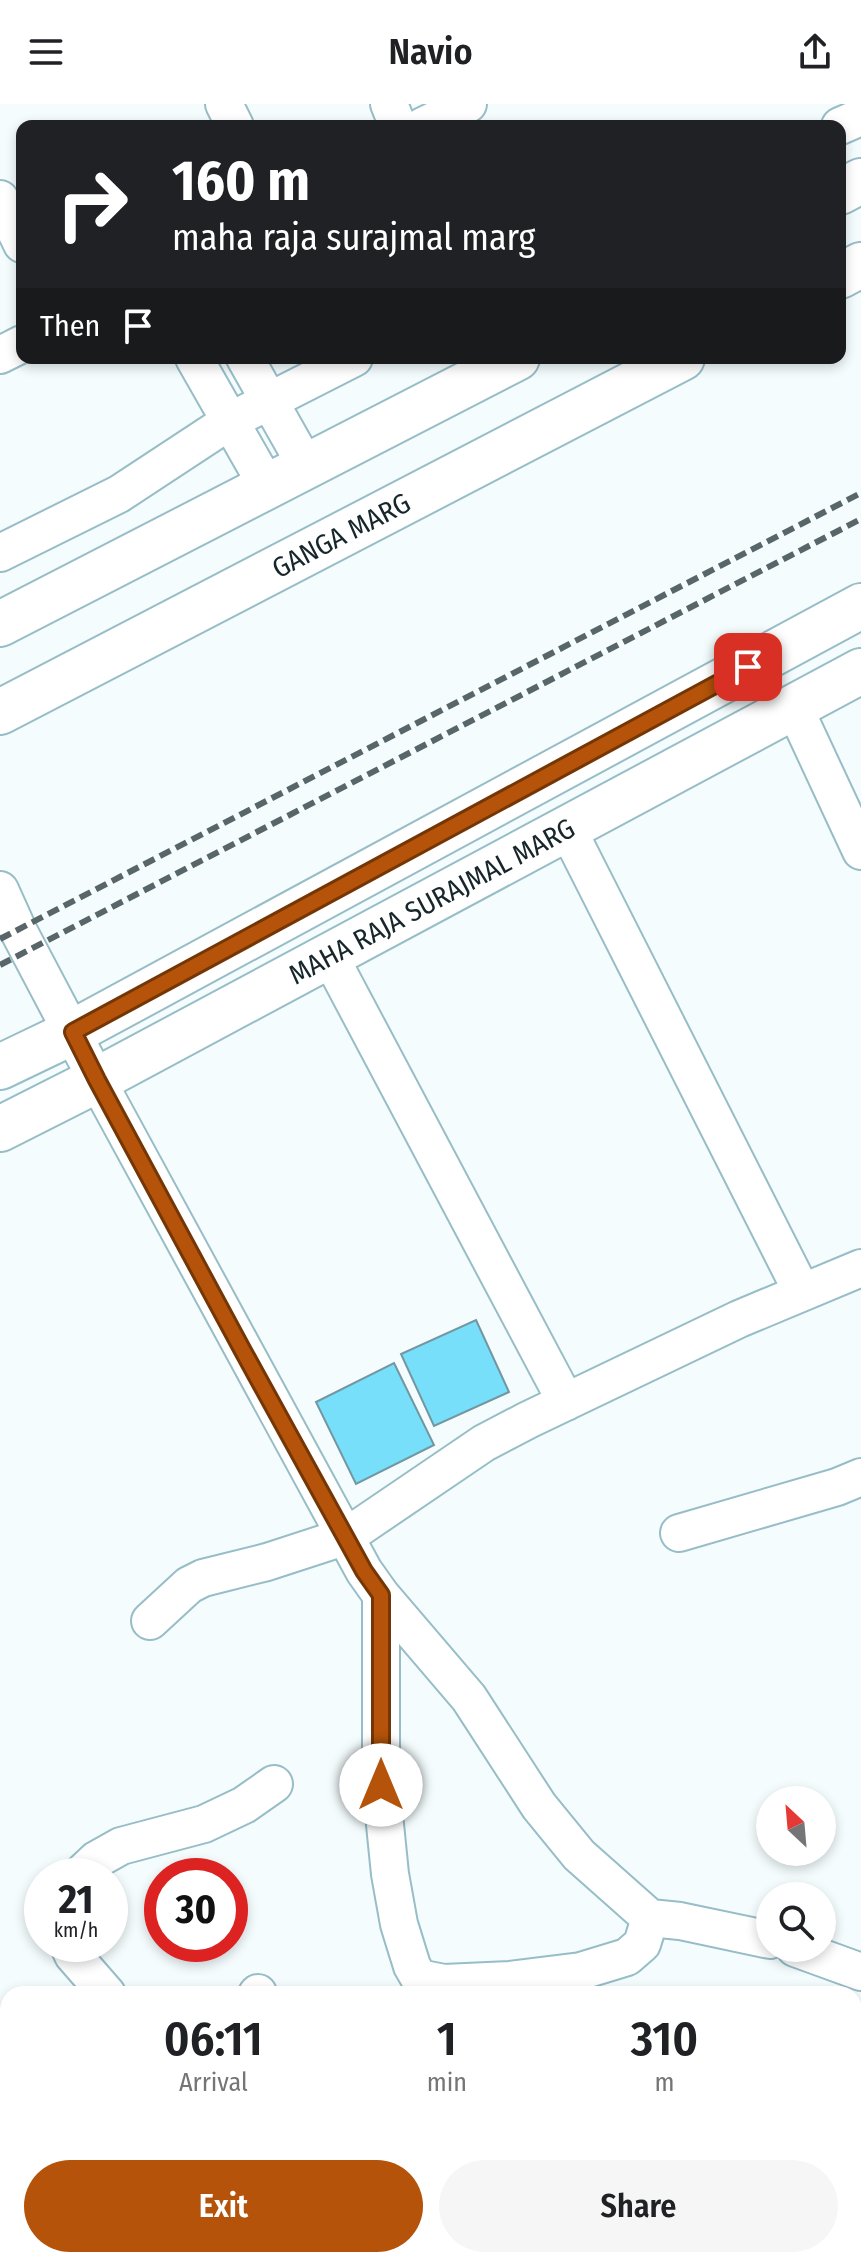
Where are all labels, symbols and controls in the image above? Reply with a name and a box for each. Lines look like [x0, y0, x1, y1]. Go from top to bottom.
icon: menu [24, 30, 68, 74]
text: Navio [388, 30, 473, 74]
icon: share [793, 30, 837, 74]
text: 160 m [172, 148, 310, 215]
icon: right [40, 152, 144, 256]
text: maha raja surajmal marg [172, 216, 536, 260]
icon: arrive [116, 304, 160, 348]
text: Then [40, 308, 100, 344]
street label: GANGA MARG [266, 486, 416, 585]
pin [714, 633, 782, 701]
icon: arrive [726, 645, 770, 689]
street label: MAHA RAJA SURAJMAL MARG [283, 812, 580, 991]
position arrow [339, 1743, 423, 1827]
north arrow [756, 1786, 836, 1866]
map controls [756, 1786, 836, 1962]
speed limit sign: 30 [144, 1858, 248, 1962]
text: 21 [59, 1876, 93, 1924]
button: search [756, 1882, 836, 1962]
text: km/h [54, 1918, 98, 1942]
text: 06:11 [164, 2010, 263, 2068]
text: 1 [437, 2010, 457, 2068]
text: 310 [631, 2010, 698, 2068]
text: Arrival [179, 2067, 248, 2098]
text: min [427, 2067, 467, 2098]
text: m [654, 2067, 674, 2098]
button: Exit [24, 2160, 423, 2252]
button: Share [439, 2160, 838, 2252]

